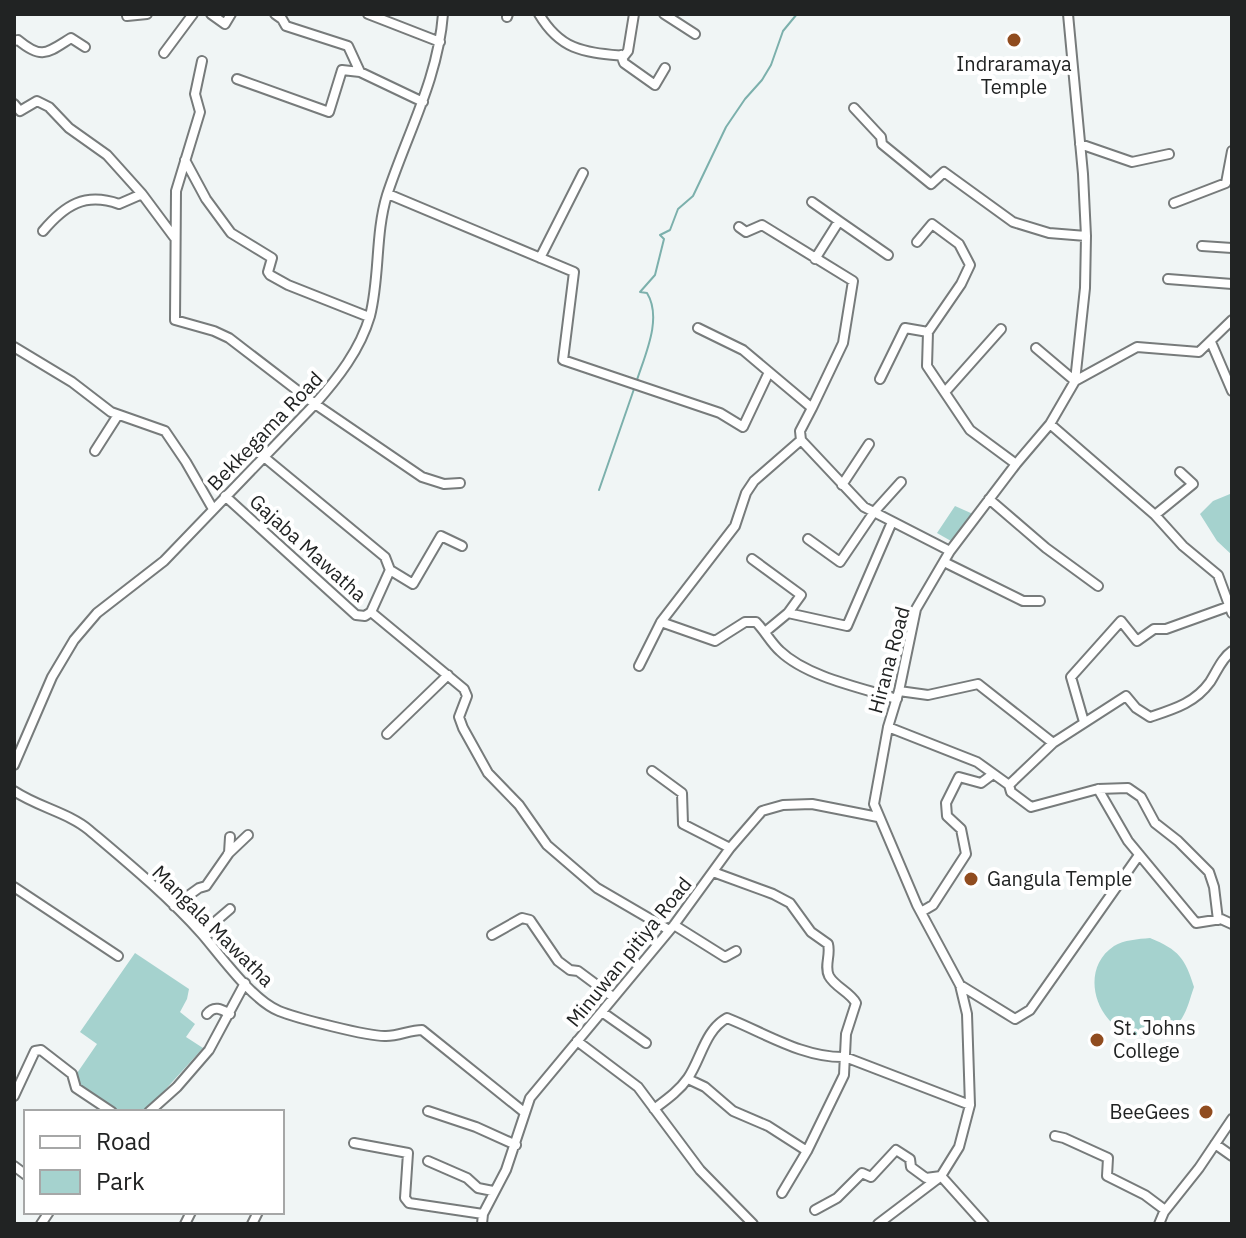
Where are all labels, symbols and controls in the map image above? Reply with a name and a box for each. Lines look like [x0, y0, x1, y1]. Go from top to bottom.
marker: Indraramaya Temple [1005, 31, 1023, 49]
place label: Indraramaya Temple [956, 50, 1072, 100]
street label: Bekkegama Road [201, 365, 328, 496]
street label: Gajaba Mawatha [244, 488, 373, 608]
street label: Hirana Road [861, 603, 916, 716]
street label: Mangala Mawatha [146, 859, 280, 993]
place label: Gangula Temple [987, 865, 1132, 892]
marker: Gangula Temple [962, 870, 980, 888]
street label: Minuwan pitiya Road [560, 871, 698, 1032]
place label: St. Johns College [1113, 1014, 1196, 1064]
marker: St. Johns College [1088, 1031, 1106, 1049]
place label: BeeGees [1109, 1098, 1190, 1125]
marker: BeeGees [1197, 1103, 1215, 1121]
legend [24, 1110, 284, 1214]
text: Road [96, 1125, 151, 1157]
text: Park [96, 1165, 145, 1197]

